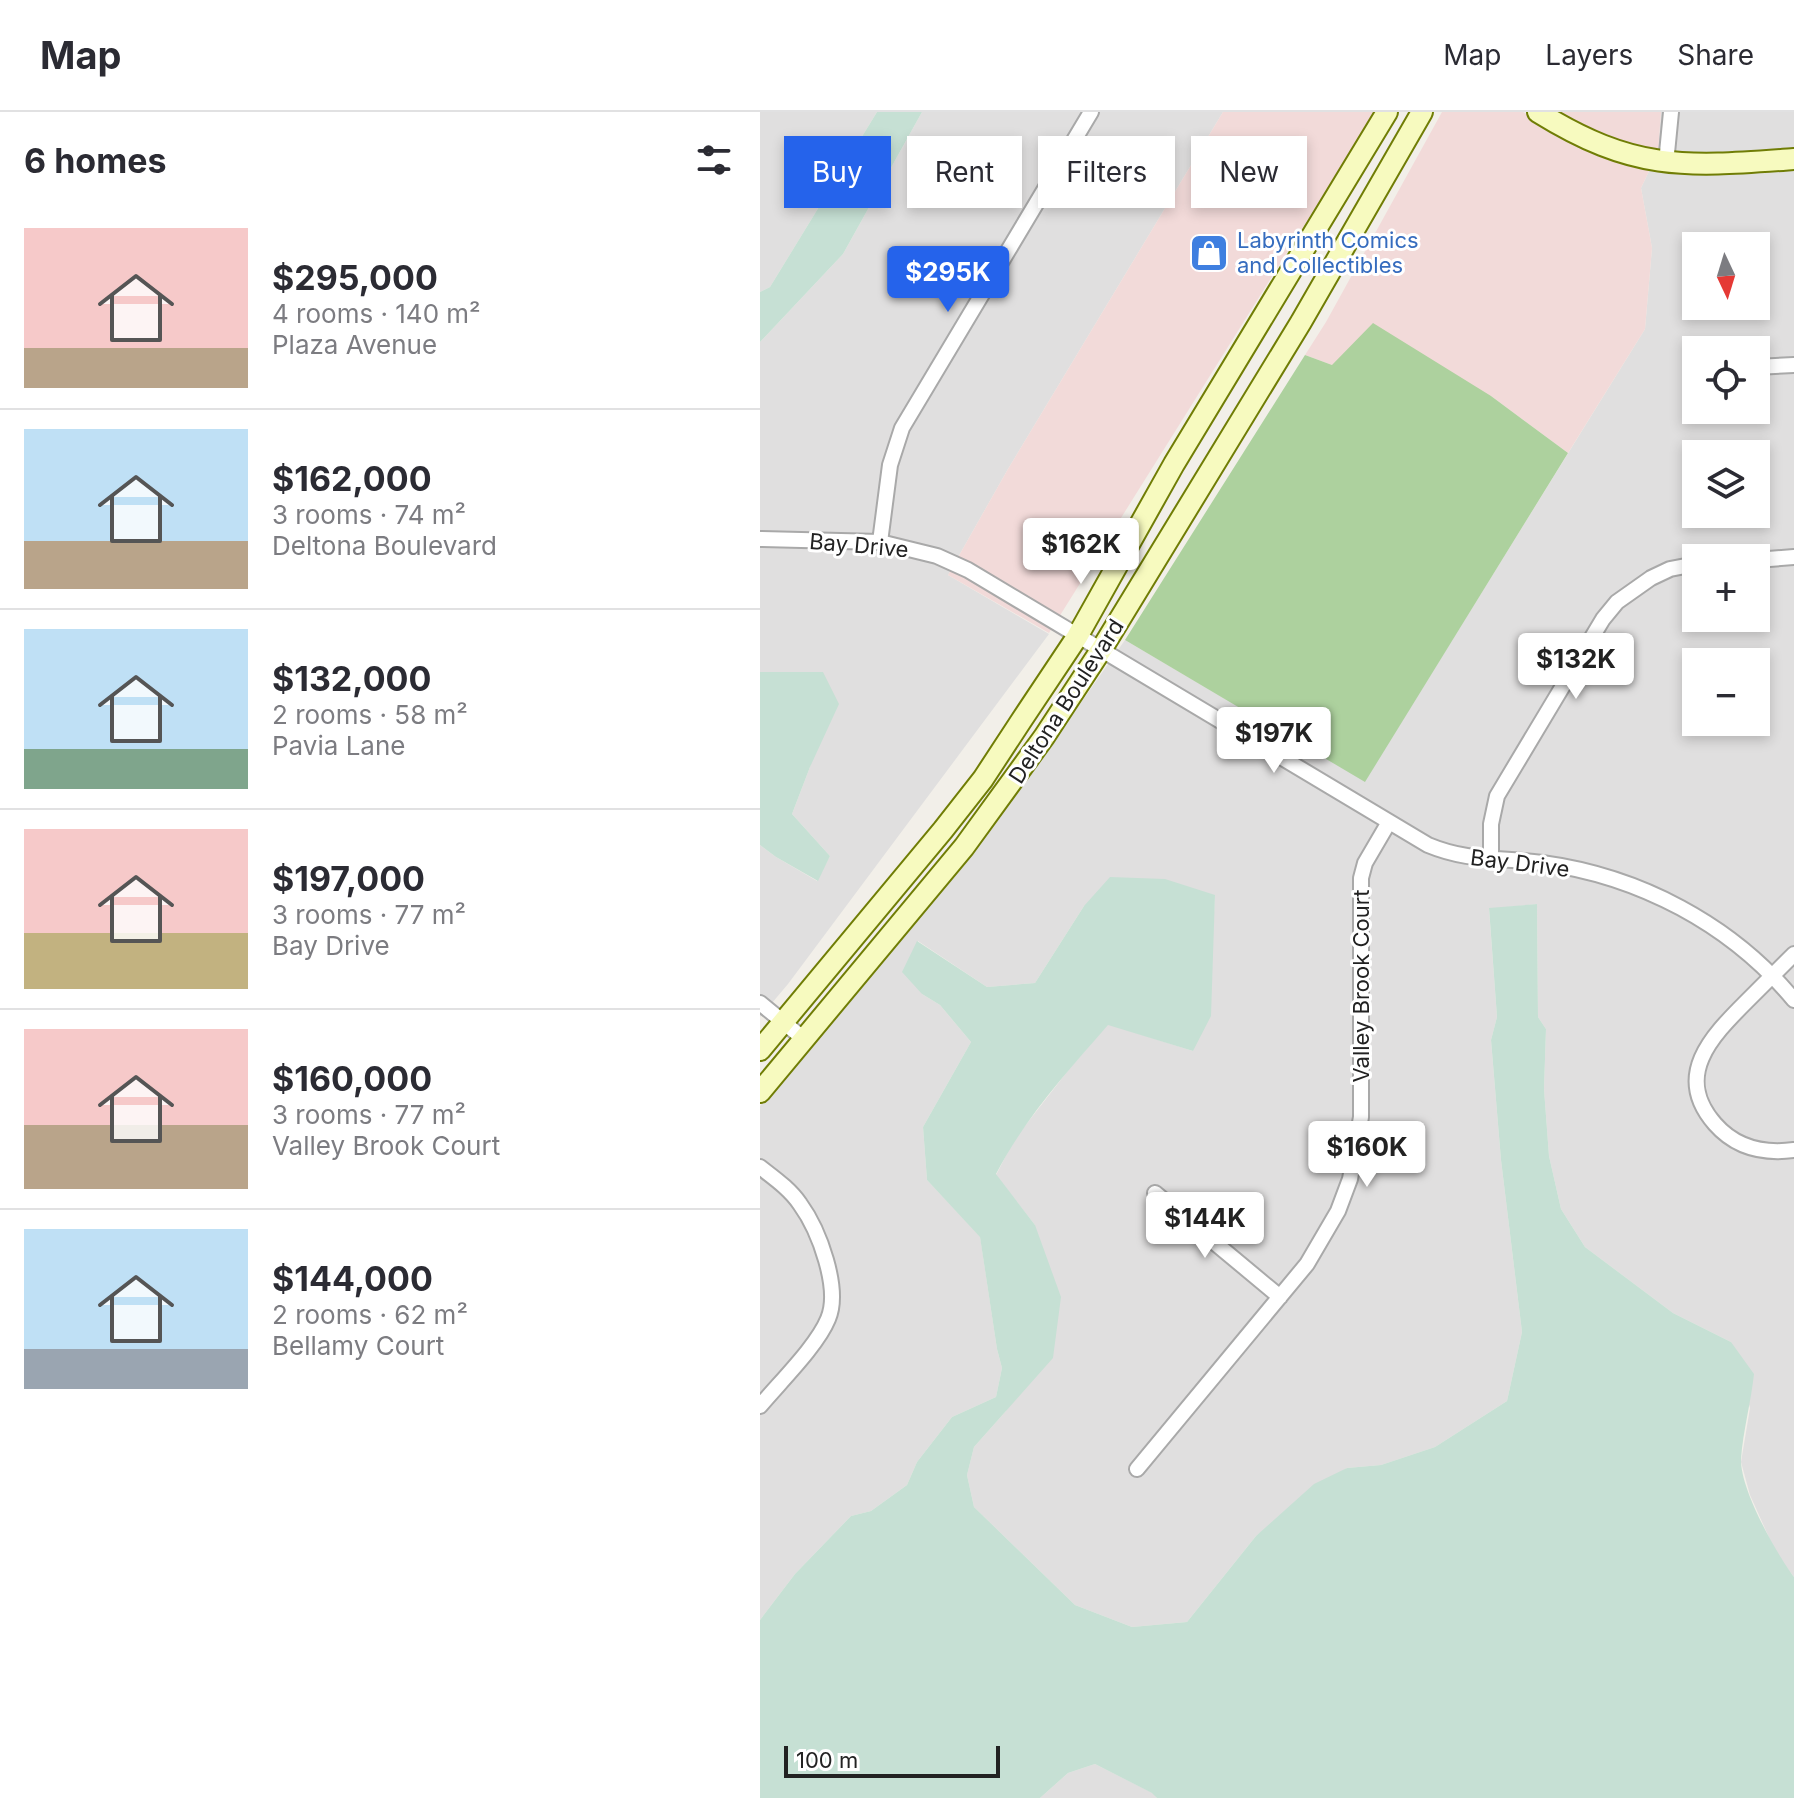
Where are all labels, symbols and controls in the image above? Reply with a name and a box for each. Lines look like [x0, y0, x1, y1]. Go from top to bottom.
text: Map [40, 32, 121, 78]
text: Map [1443, 38, 1501, 72]
text: Layers [1545, 38, 1633, 72]
text: Share [1677, 38, 1754, 72]
chip: Buy [784, 136, 891, 208]
chip: Rent [907, 136, 1022, 208]
chip: Filters [1038, 136, 1175, 208]
chip: New [1191, 136, 1307, 208]
icon: filters [692, 138, 736, 182]
text: 6 homes [24, 140, 166, 181]
place label: Labyrinth Comics and Collectibles [1237, 227, 1419, 278]
shop icon: Labyrinth Comics and Collectibles [1188, 232, 1230, 274]
north arrow [1682, 232, 1770, 320]
map controls [1682, 232, 1770, 736]
pin: $295K [892, 246, 1004, 314]
text: $295K [905, 256, 991, 287]
text: $295,000 [272, 257, 438, 298]
icon: home [88, 260, 184, 356]
text: 4 rooms · 140 m² [272, 298, 481, 329]
text: Plaza Avenue [272, 329, 437, 360]
button: locate [1682, 336, 1770, 424]
button: layers [1682, 440, 1770, 528]
text: $162,000 [272, 458, 432, 499]
icon: home [88, 461, 184, 557]
text: 3 rooms · 74 m² [272, 499, 466, 530]
pin: $162K [1025, 518, 1137, 586]
street label: Bay Drive [808, 528, 910, 562]
text: $162K [1041, 528, 1121, 559]
text: Deltona Boulevard [272, 530, 497, 561]
button: + [1682, 544, 1770, 632]
street label: Deltona Boulevard [1003, 614, 1129, 788]
pin: $132K [1520, 633, 1632, 701]
text: $132K [1536, 643, 1616, 674]
button: − [1682, 648, 1770, 736]
text: $132,000 [272, 658, 431, 699]
icon: home [88, 661, 184, 757]
text: 2 rooms · 58 m² [272, 699, 468, 730]
pin: $197K [1218, 707, 1330, 775]
text: $197K [1235, 717, 1313, 748]
text: Pavia Lane [272, 730, 405, 761]
street label: Bay Drive [1469, 844, 1571, 882]
text: $197,000 [272, 858, 425, 899]
icon: home [88, 861, 184, 957]
street label: Valley Brook Court [1348, 889, 1374, 1083]
text: 3 rooms · 77 m² [272, 899, 466, 930]
text: Bay Drive [272, 930, 390, 961]
text: $160,000 [272, 1058, 432, 1099]
icon: home [88, 1061, 184, 1157]
text: 3 rooms · 77 m² [272, 1099, 466, 1130]
pin: $160K [1311, 1121, 1423, 1189]
text: Valley Brook Court [272, 1130, 500, 1161]
text: $160K [1326, 1131, 1408, 1162]
pin: $144K [1149, 1192, 1261, 1260]
text: $144K [1164, 1202, 1246, 1233]
text: $144,000 [272, 1258, 433, 1299]
icon: home [88, 1261, 184, 1357]
text: 2 rooms · 62 m² [272, 1299, 468, 1330]
text: Bellamy Court [272, 1330, 444, 1361]
scale bar [784, 1742, 1000, 1778]
text: 100 m [796, 1747, 858, 1773]

